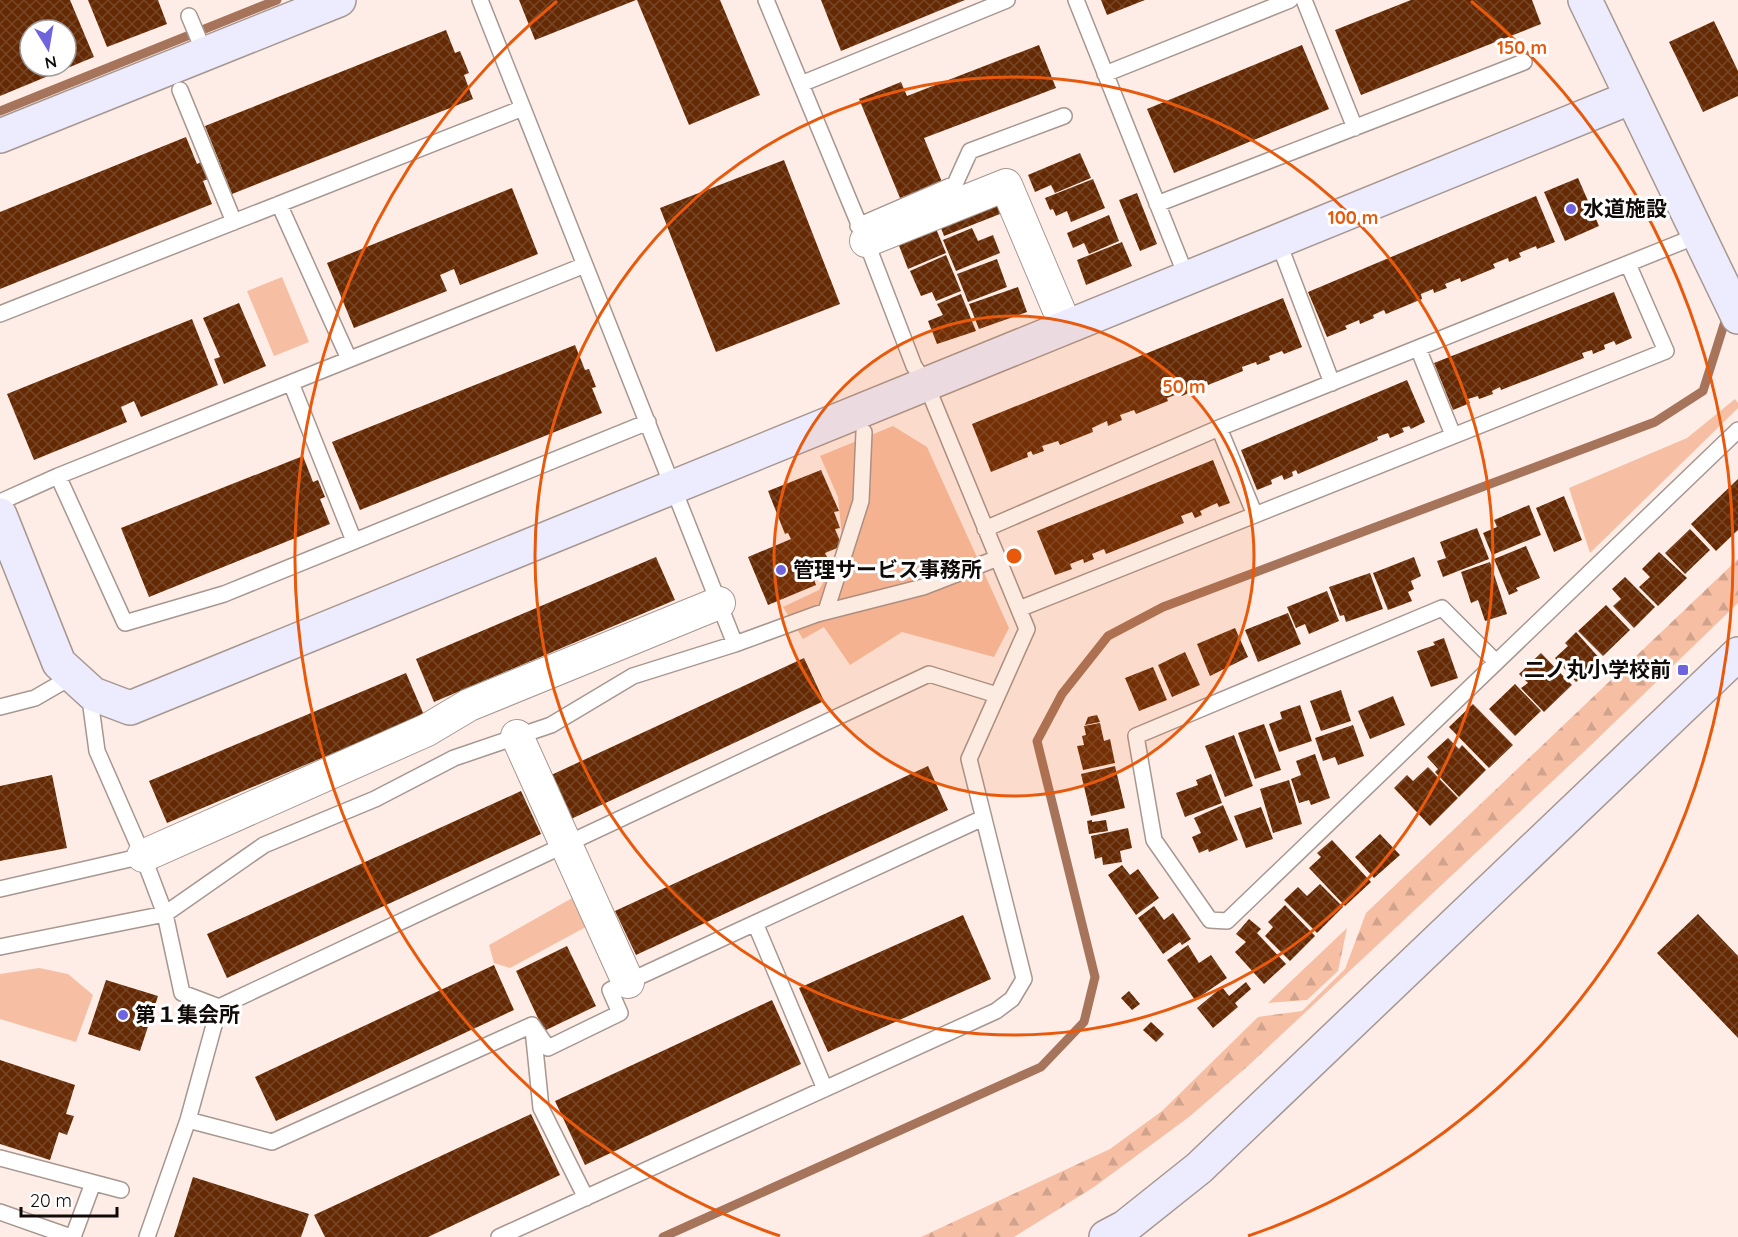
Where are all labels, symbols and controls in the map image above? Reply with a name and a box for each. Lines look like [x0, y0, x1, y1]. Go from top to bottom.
north arrow [18, 18, 78, 78]
text: 150 m [1497, 36, 1547, 59]
text: N [43, 52, 59, 74]
place label: 水道施設 [1583, 195, 1667, 221]
marker: 水道施設 [1564, 202, 1578, 216]
text: 100 m [1328, 206, 1378, 229]
text: 50 m [1162, 375, 1206, 398]
centre of rings [1004, 546, 1024, 566]
place label: 管理サービス事務所 [793, 556, 982, 582]
marker: 管理サービス事務所 [774, 563, 788, 577]
place label: 二ノ丸小学校前 [1524, 656, 1671, 682]
marker: 二ノ丸小学校前 [1676, 663, 1690, 677]
place label: 第１集会所 [135, 1001, 240, 1027]
marker: 第１集会所 [116, 1008, 130, 1022]
scale bar [21, 1180, 117, 1218]
text: 20 m [30, 1189, 72, 1212]

